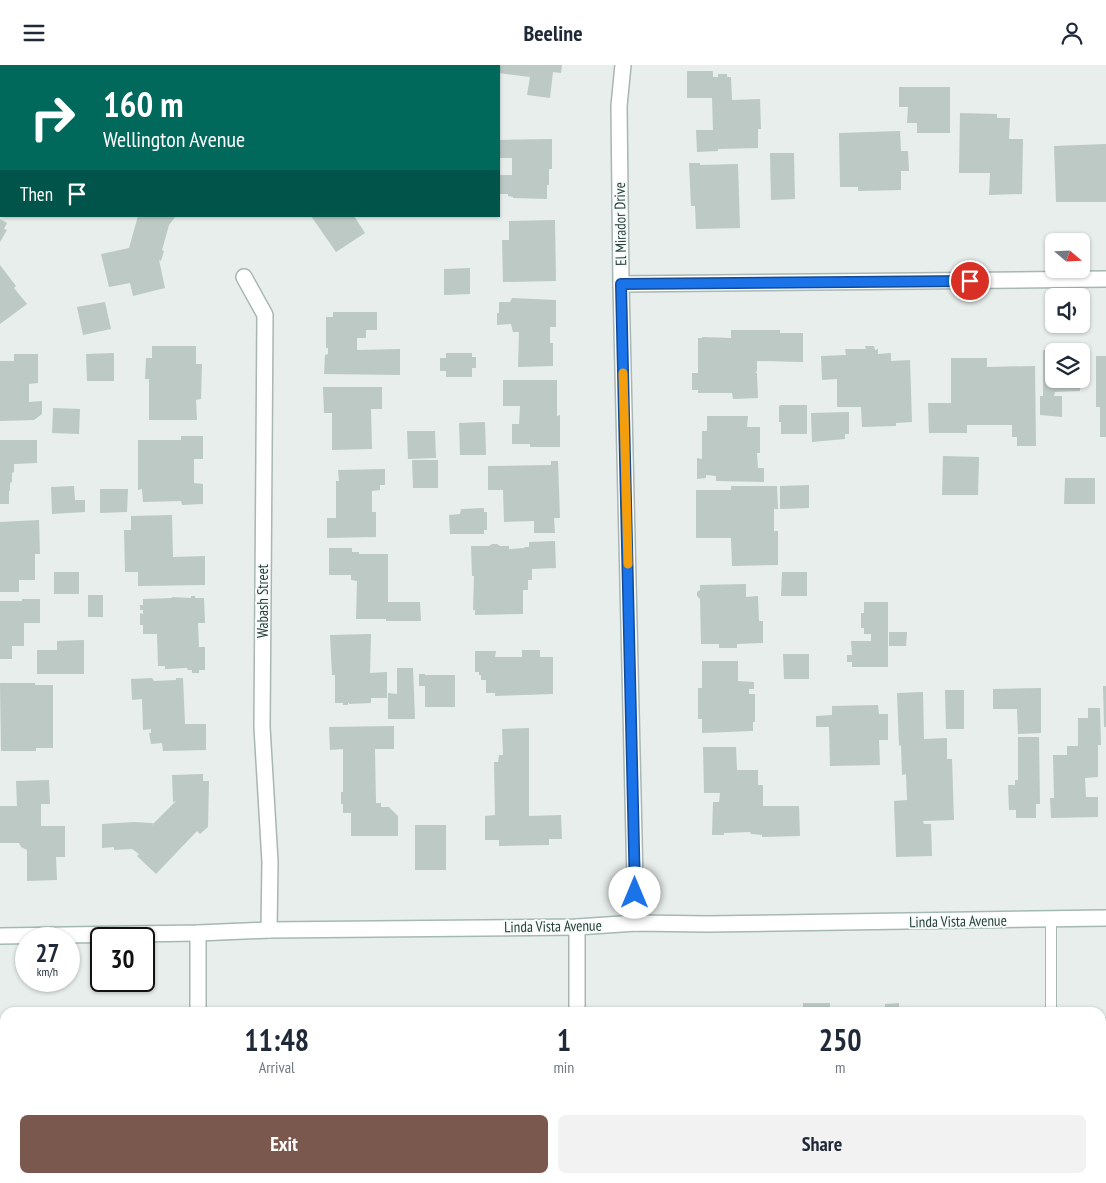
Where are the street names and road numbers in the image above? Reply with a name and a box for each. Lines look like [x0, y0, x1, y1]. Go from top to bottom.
street label: El Mirador Drive [610, 182, 630, 266]
street label: Wabash Street [253, 564, 272, 638]
street label: Linda Vista Avenue [909, 911, 1007, 931]
street label: Linda Vista Avenue [504, 916, 602, 936]

